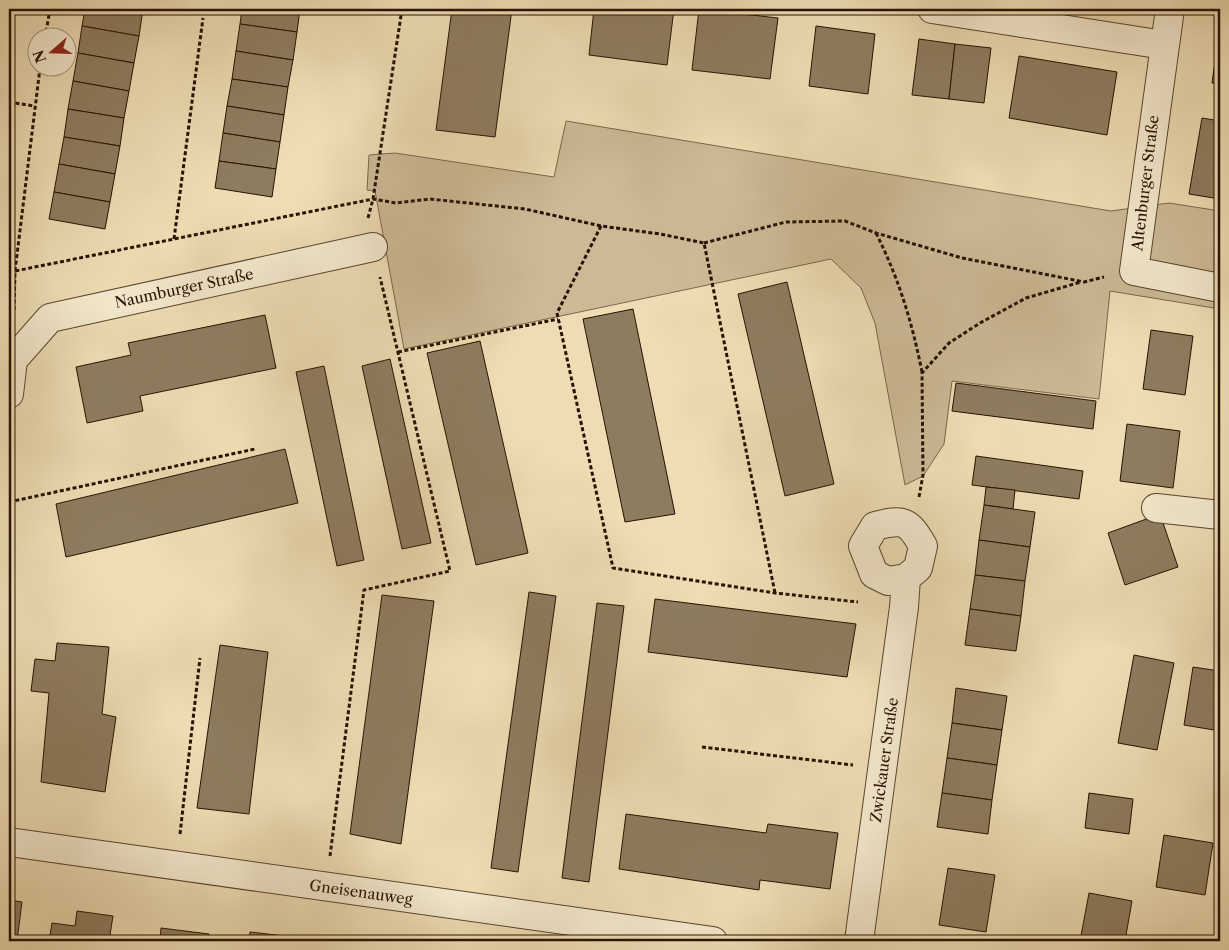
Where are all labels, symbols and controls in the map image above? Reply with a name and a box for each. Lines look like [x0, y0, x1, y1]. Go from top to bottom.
north arrow [28, 28, 78, 78]
text: N [29, 48, 50, 65]
street label: Altenburger Straße [1127, 114, 1163, 253]
street label: Naumburger Straße [113, 264, 255, 312]
street label: Zwickauer Straße [866, 696, 902, 824]
street label: Gneisenauweg [308, 875, 414, 909]

